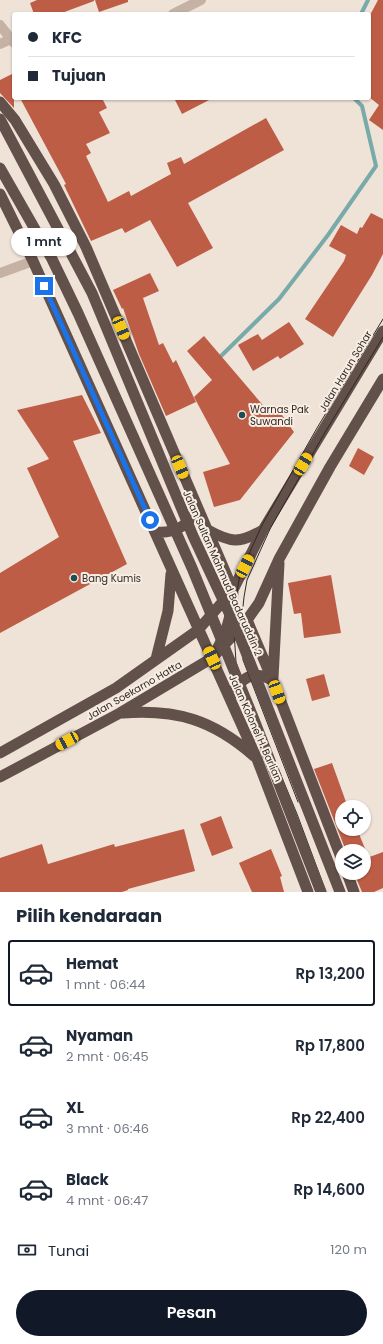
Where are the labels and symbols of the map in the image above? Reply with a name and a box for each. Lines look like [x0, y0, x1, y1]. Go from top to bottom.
callout: 1 mnt [11, 228, 77, 256]
route end [35, 277, 53, 295]
car [111, 315, 131, 341]
street label: Jalan Harun Sohar [315, 328, 376, 415]
place label: Warnas Pak Suwandi [250, 402, 310, 429]
marker: Warnas Pak Suwandi [237, 410, 247, 420]
car [292, 451, 314, 477]
car [170, 454, 190, 480]
street label: Jalan Sultan Mahmud Badaruddin 2 [179, 488, 266, 659]
route start [141, 511, 159, 529]
car [234, 553, 256, 579]
place label: Bang Kumis [82, 571, 141, 586]
marker: Bang Kumis [69, 573, 79, 583]
car [201, 645, 223, 671]
street label: Jalan Soekarno Hatta [84, 657, 185, 724]
street label: Jalan Kolonel H. Barlian [225, 672, 286, 784]
car [267, 679, 287, 705]
car [54, 730, 80, 752]

